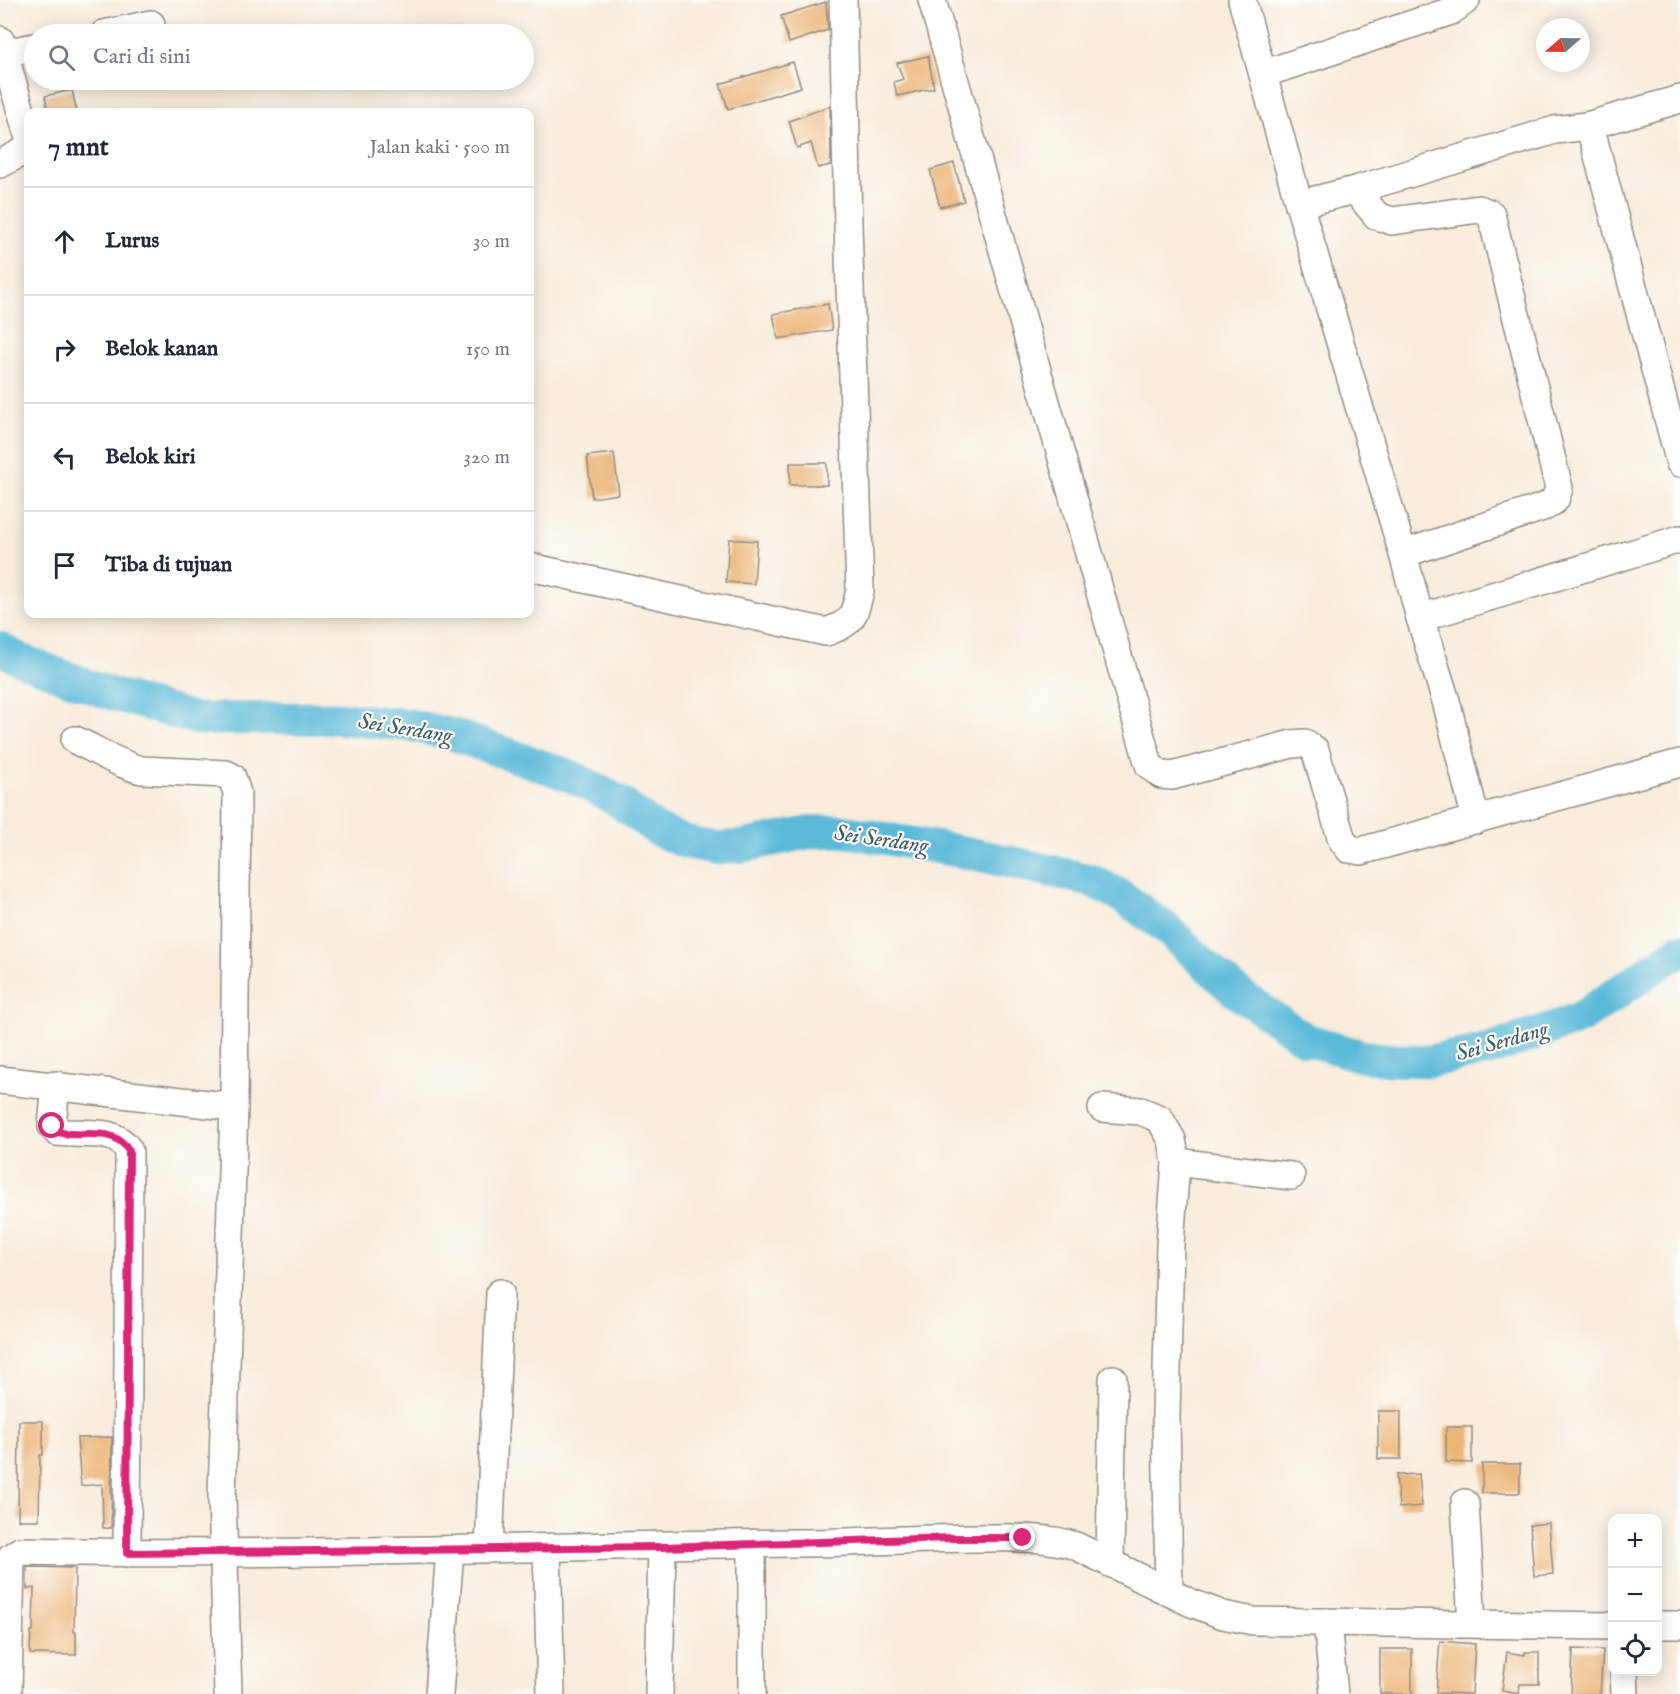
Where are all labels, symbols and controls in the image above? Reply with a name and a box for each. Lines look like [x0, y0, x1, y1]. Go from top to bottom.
north arrow [1536, 18, 1590, 72]
search box [24, 24, 534, 90]
icon: search [45, 41, 78, 74]
text: Cari di sini [93, 43, 191, 71]
text: 7 mnt [48, 131, 109, 164]
text: Jalan kaki · 500 m [369, 135, 510, 160]
icon: ahead [48, 225, 81, 258]
text: Lurus [105, 227, 159, 255]
text: 30 m [473, 229, 510, 254]
icon: right [48, 333, 81, 366]
text: Belok kanan [105, 335, 218, 363]
text: 150 m [466, 337, 510, 362]
icon: left [48, 441, 81, 474]
text: Belok kiri [105, 443, 196, 471]
text: 320 m [464, 445, 510, 470]
icon: arrive [48, 549, 81, 582]
text: Tiba di tujuan [105, 551, 232, 579]
water label: Sei Serdang [356, 708, 455, 750]
water label: Sei Serdang [832, 820, 931, 861]
water label: Sei Serdang [1453, 1015, 1553, 1068]
route start [38, 1112, 64, 1138]
map controls [1608, 1514, 1662, 1676]
button: + [1608, 1514, 1662, 1568]
route end [1009, 1524, 1035, 1550]
button: − [1608, 1568, 1662, 1622]
button: locate [1608, 1622, 1662, 1676]

